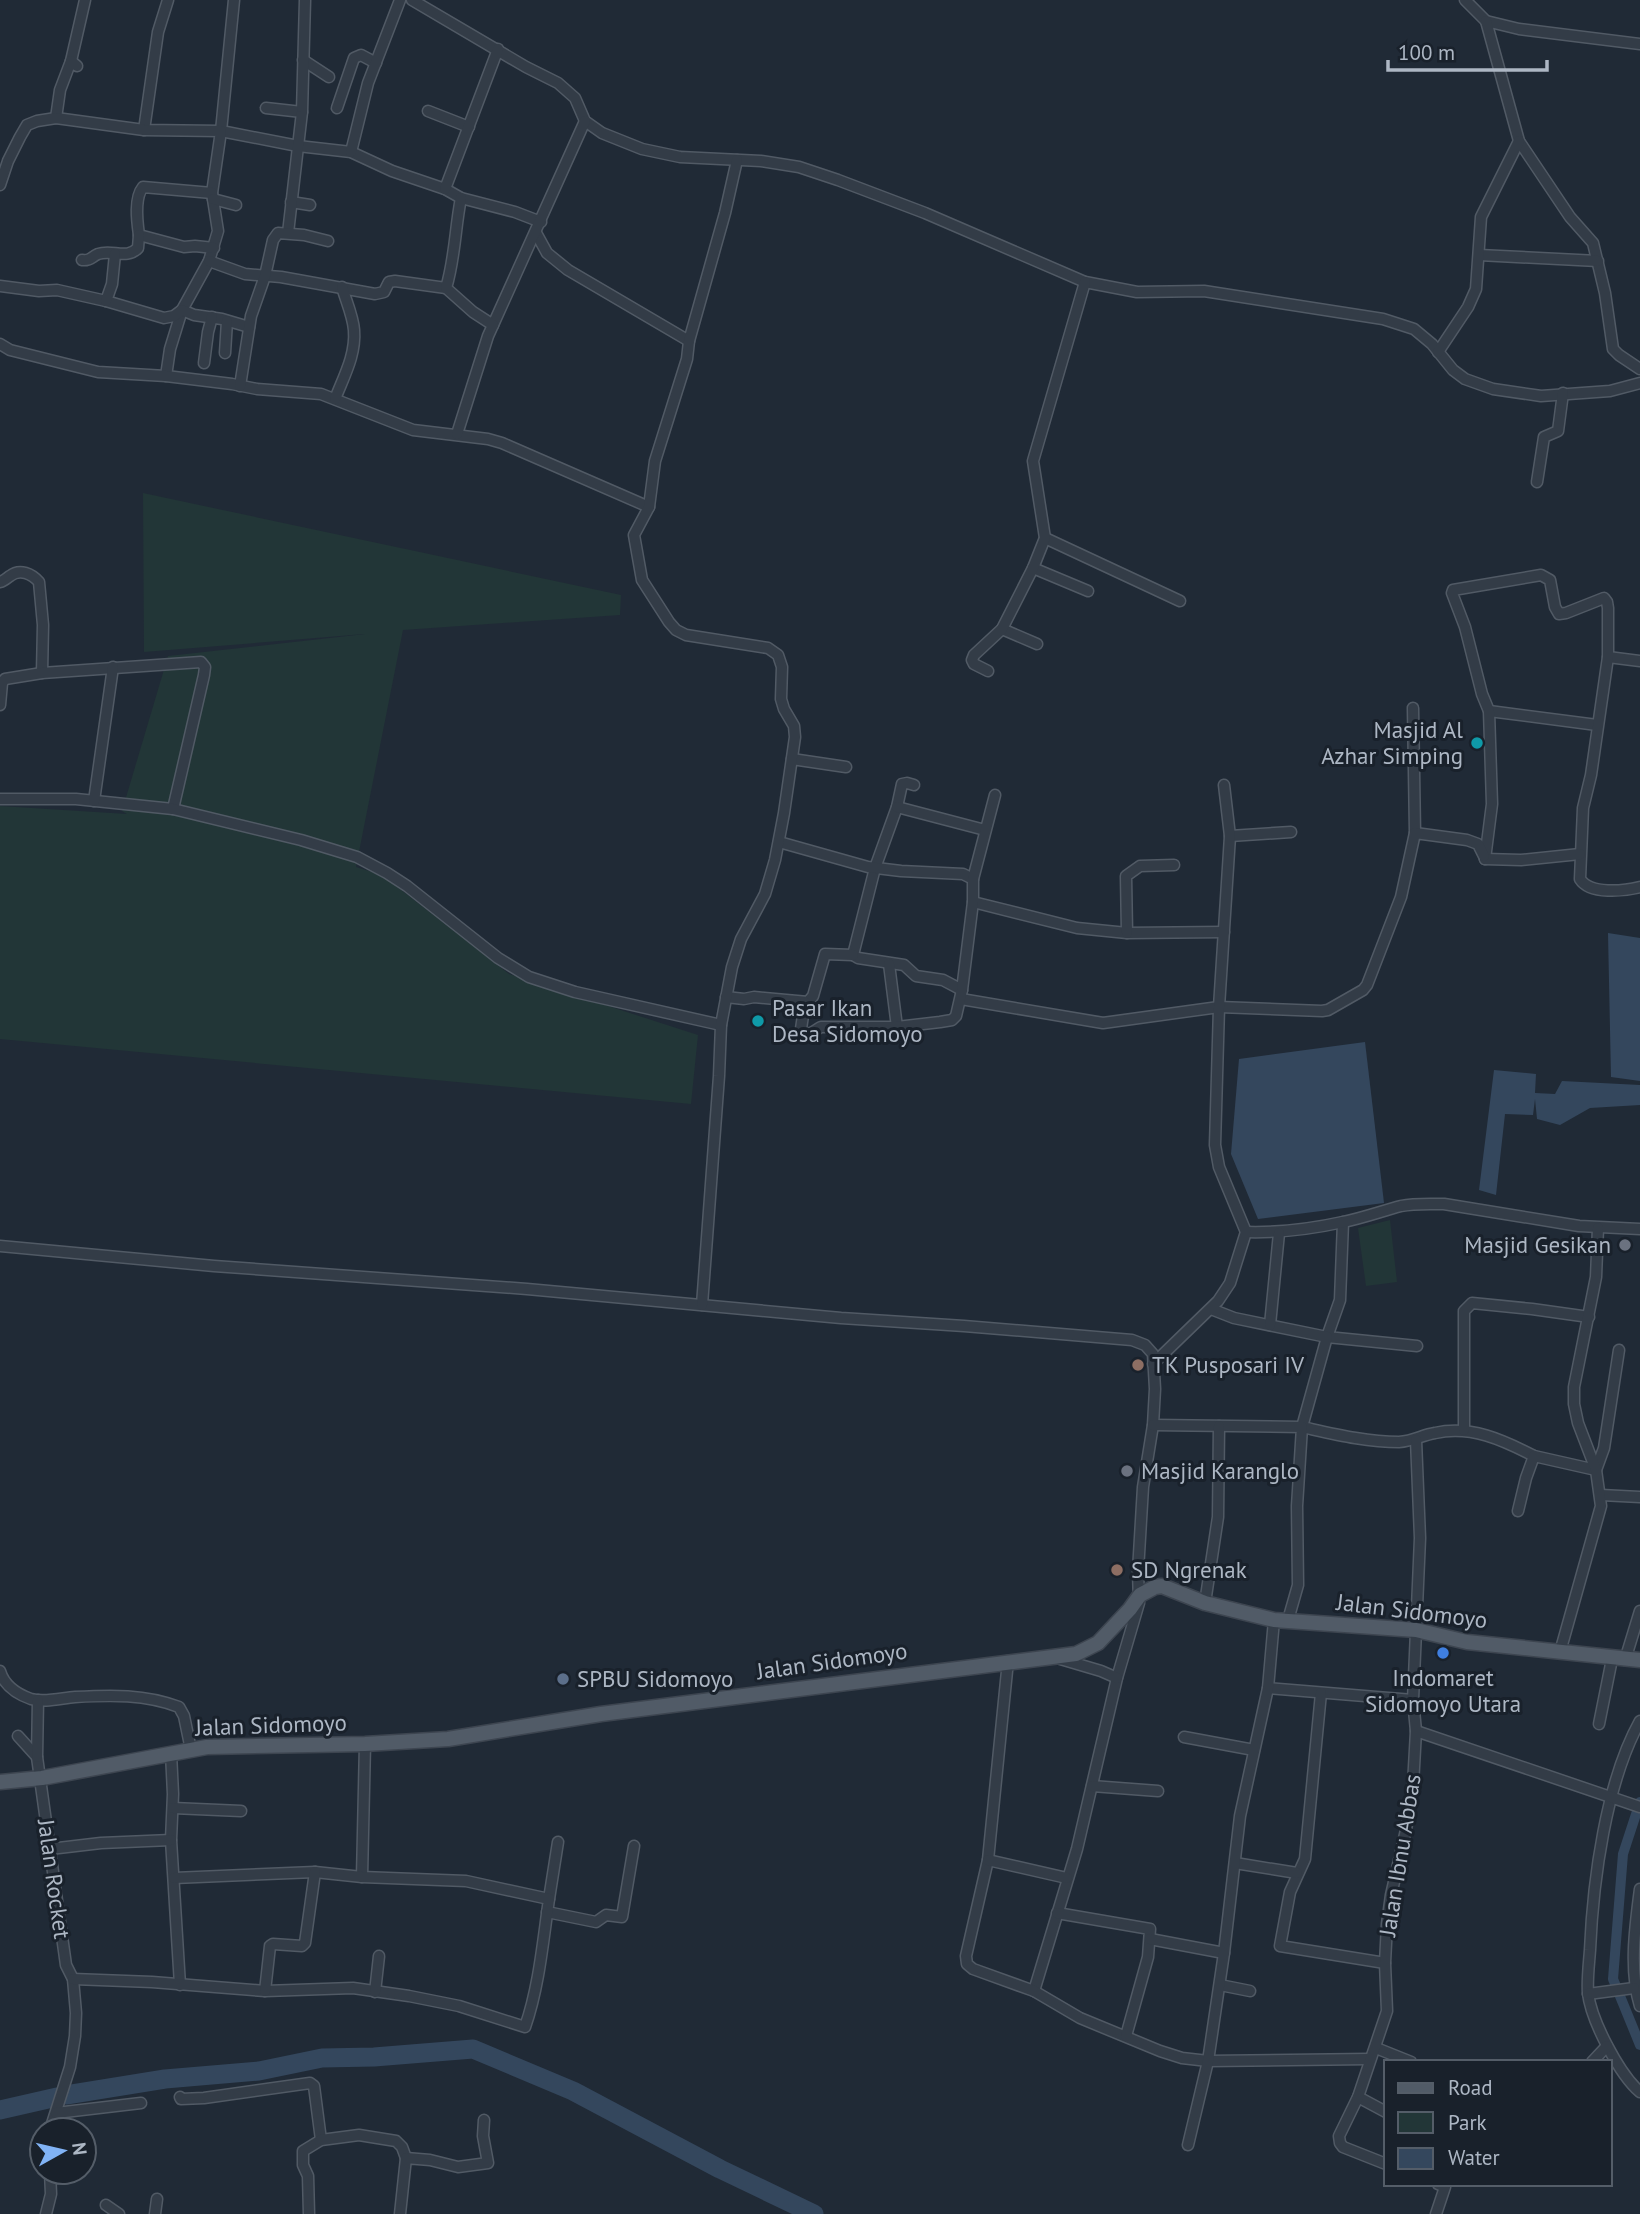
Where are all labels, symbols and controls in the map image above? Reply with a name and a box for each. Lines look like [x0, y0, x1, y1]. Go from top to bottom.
scale bar [1388, 28, 1547, 72]
text: 100 m [1398, 39, 1455, 66]
place label: Masjid Al Azhar Simping [1321, 715, 1463, 770]
marker: Masjid Al Azhar Simping [1469, 735, 1485, 751]
place label: Pasar Ikan Desa Sidomoyo [772, 993, 923, 1048]
marker: Pasar Ikan Desa Sidomoyo [750, 1013, 766, 1029]
place label: Masjid Gesikan [1464, 1230, 1611, 1259]
marker: Masjid Gesikan [1617, 1237, 1633, 1253]
place label: TK Pusposari IV [1152, 1350, 1305, 1379]
marker: TK Pusposari IV [1130, 1357, 1146, 1373]
place label: Masjid Karanglo [1141, 1456, 1299, 1485]
marker: Masjid Karanglo [1119, 1463, 1135, 1479]
place label: SD Ngrenak [1131, 1555, 1247, 1584]
marker: SD Ngrenak [1109, 1562, 1125, 1578]
street label: Jalan Sidomoyo [1334, 1587, 1489, 1634]
street label: Jalan Sidomoyo [754, 1636, 909, 1686]
marker: Indomaret Sidomoyo Utara [1435, 1645, 1451, 1661]
place label: Indomaret Sidomoyo Utara [1365, 1663, 1521, 1718]
place label: SPBU Sidomoyo [577, 1664, 733, 1693]
marker: SPBU Sidomoyo [555, 1671, 571, 1687]
street label: Jalan Sidomoyo [194, 1707, 347, 1742]
street label: Jalan Ibnu Abbas [1372, 1772, 1427, 1939]
street label: Jalan Rocket [32, 1816, 77, 1941]
legend [1384, 2060, 1612, 2186]
text: Road [1448, 2074, 1492, 2101]
text: Park [1448, 2109, 1487, 2136]
north arrow [28, 2116, 98, 2186]
text: N [67, 2141, 93, 2156]
text: Water [1448, 2144, 1500, 2171]

